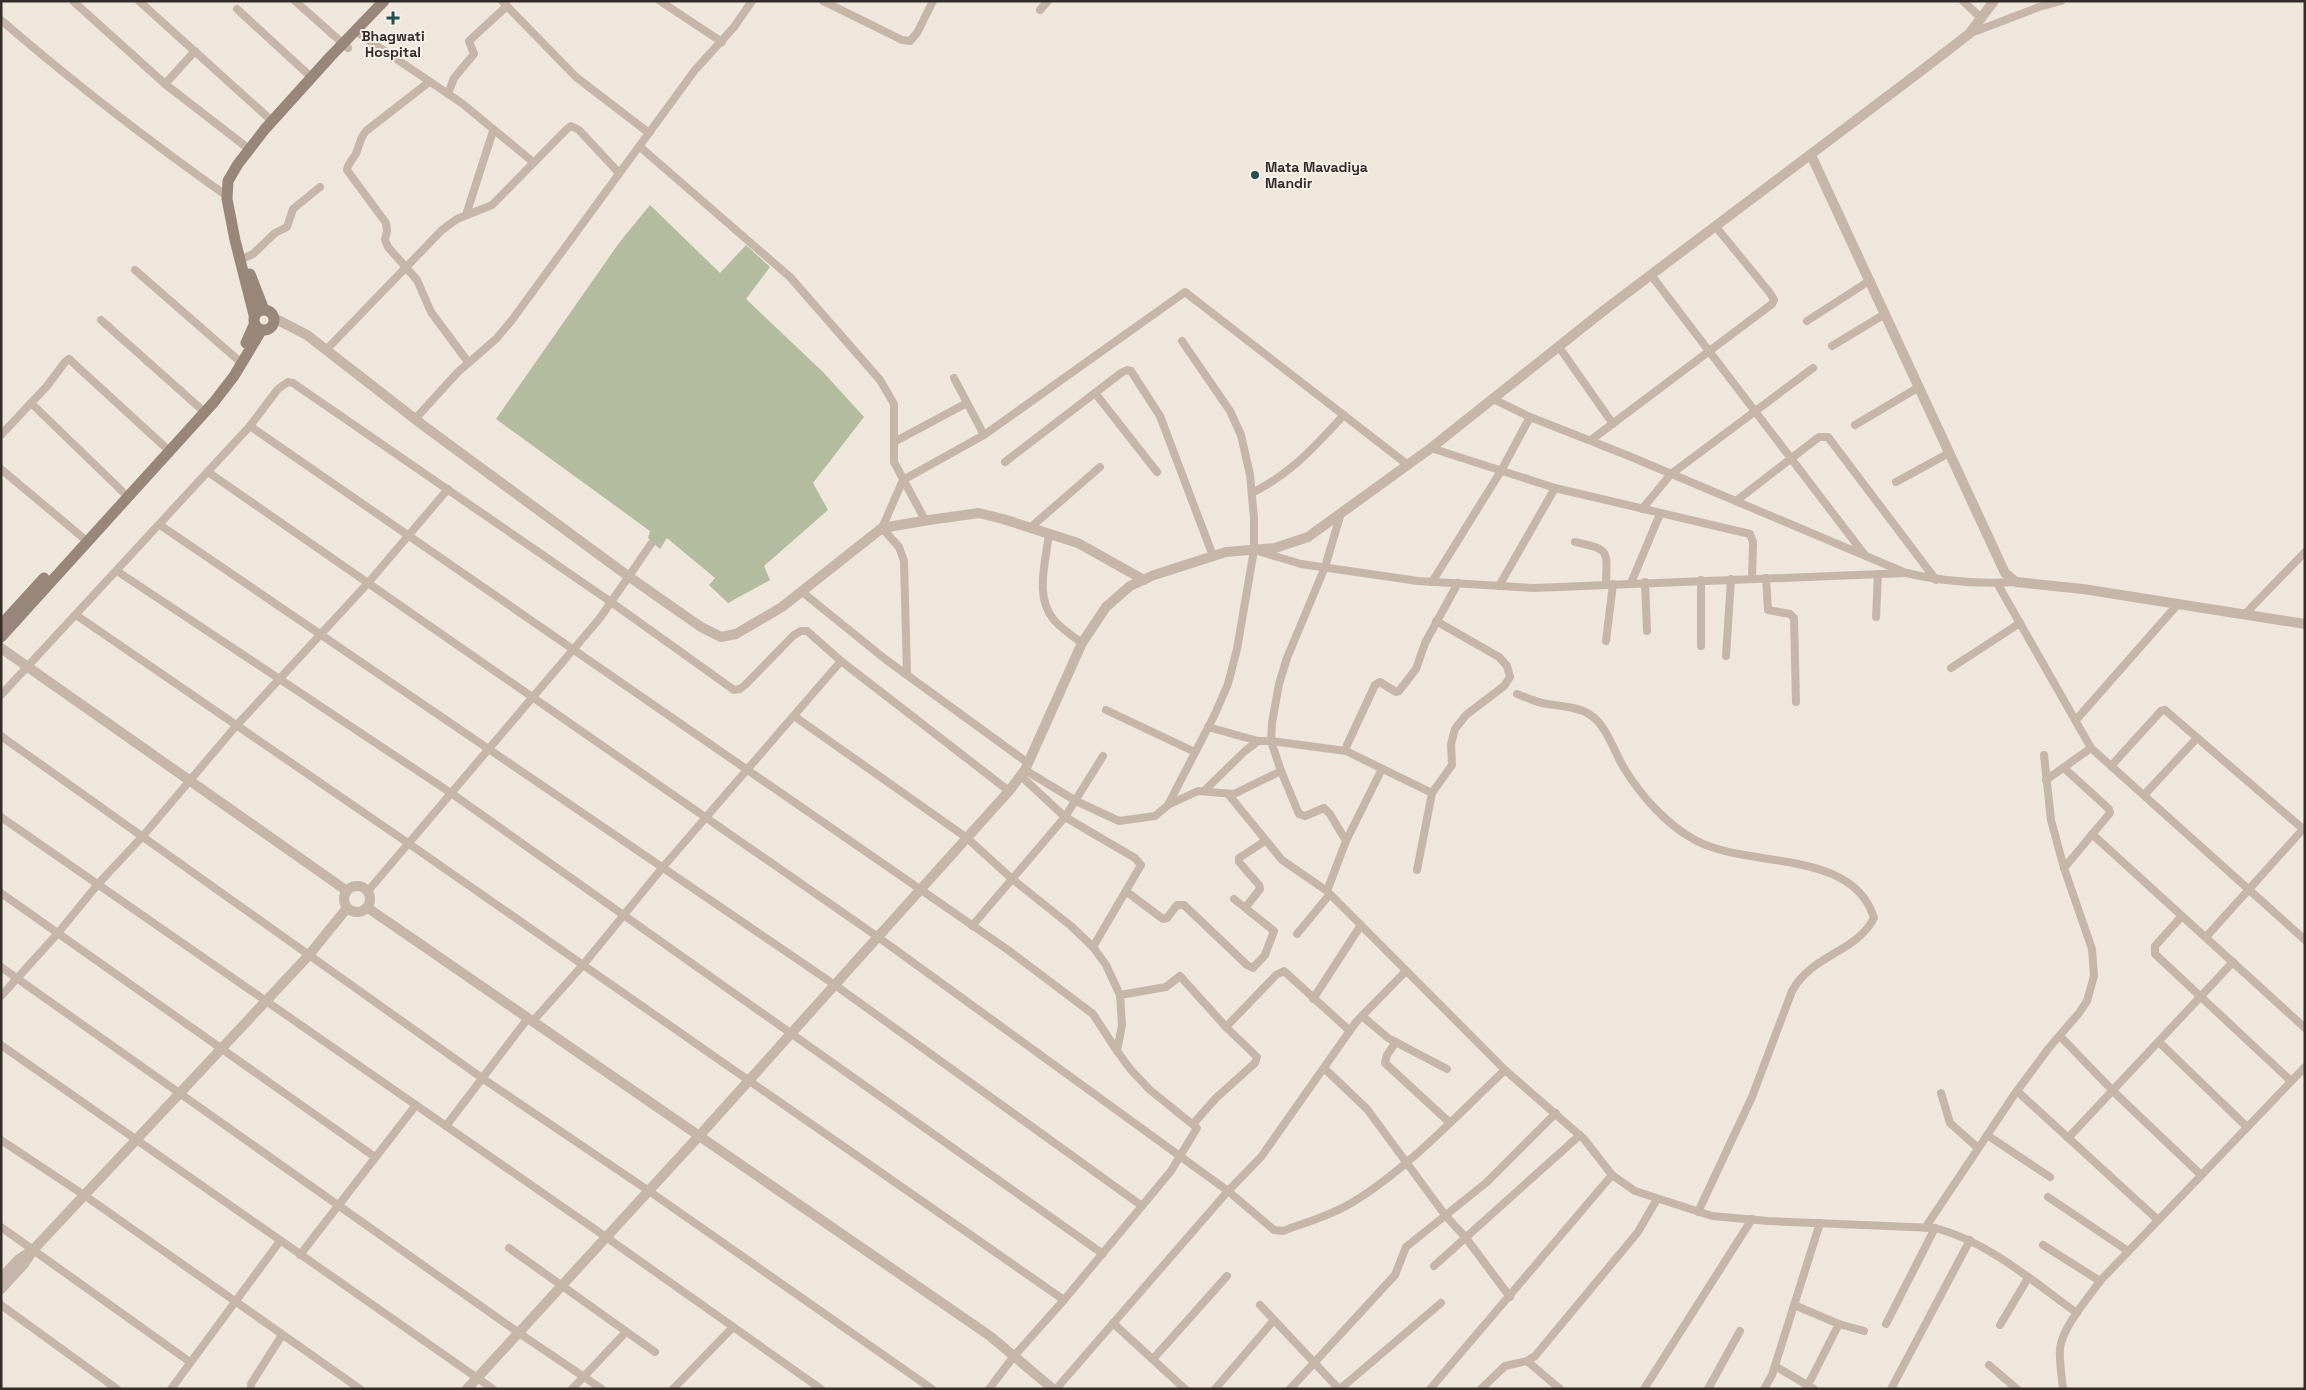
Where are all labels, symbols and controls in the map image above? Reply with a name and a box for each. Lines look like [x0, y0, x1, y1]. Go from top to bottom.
marker: Bhagwati Hospital [386, 11, 400, 25]
place label: Bhagwati Hospital [361, 27, 425, 61]
place label: Mata Mavadiya Mandir [1265, 158, 1368, 192]
marker: Mata Mavadiya Mandir [1249, 169, 1261, 181]

